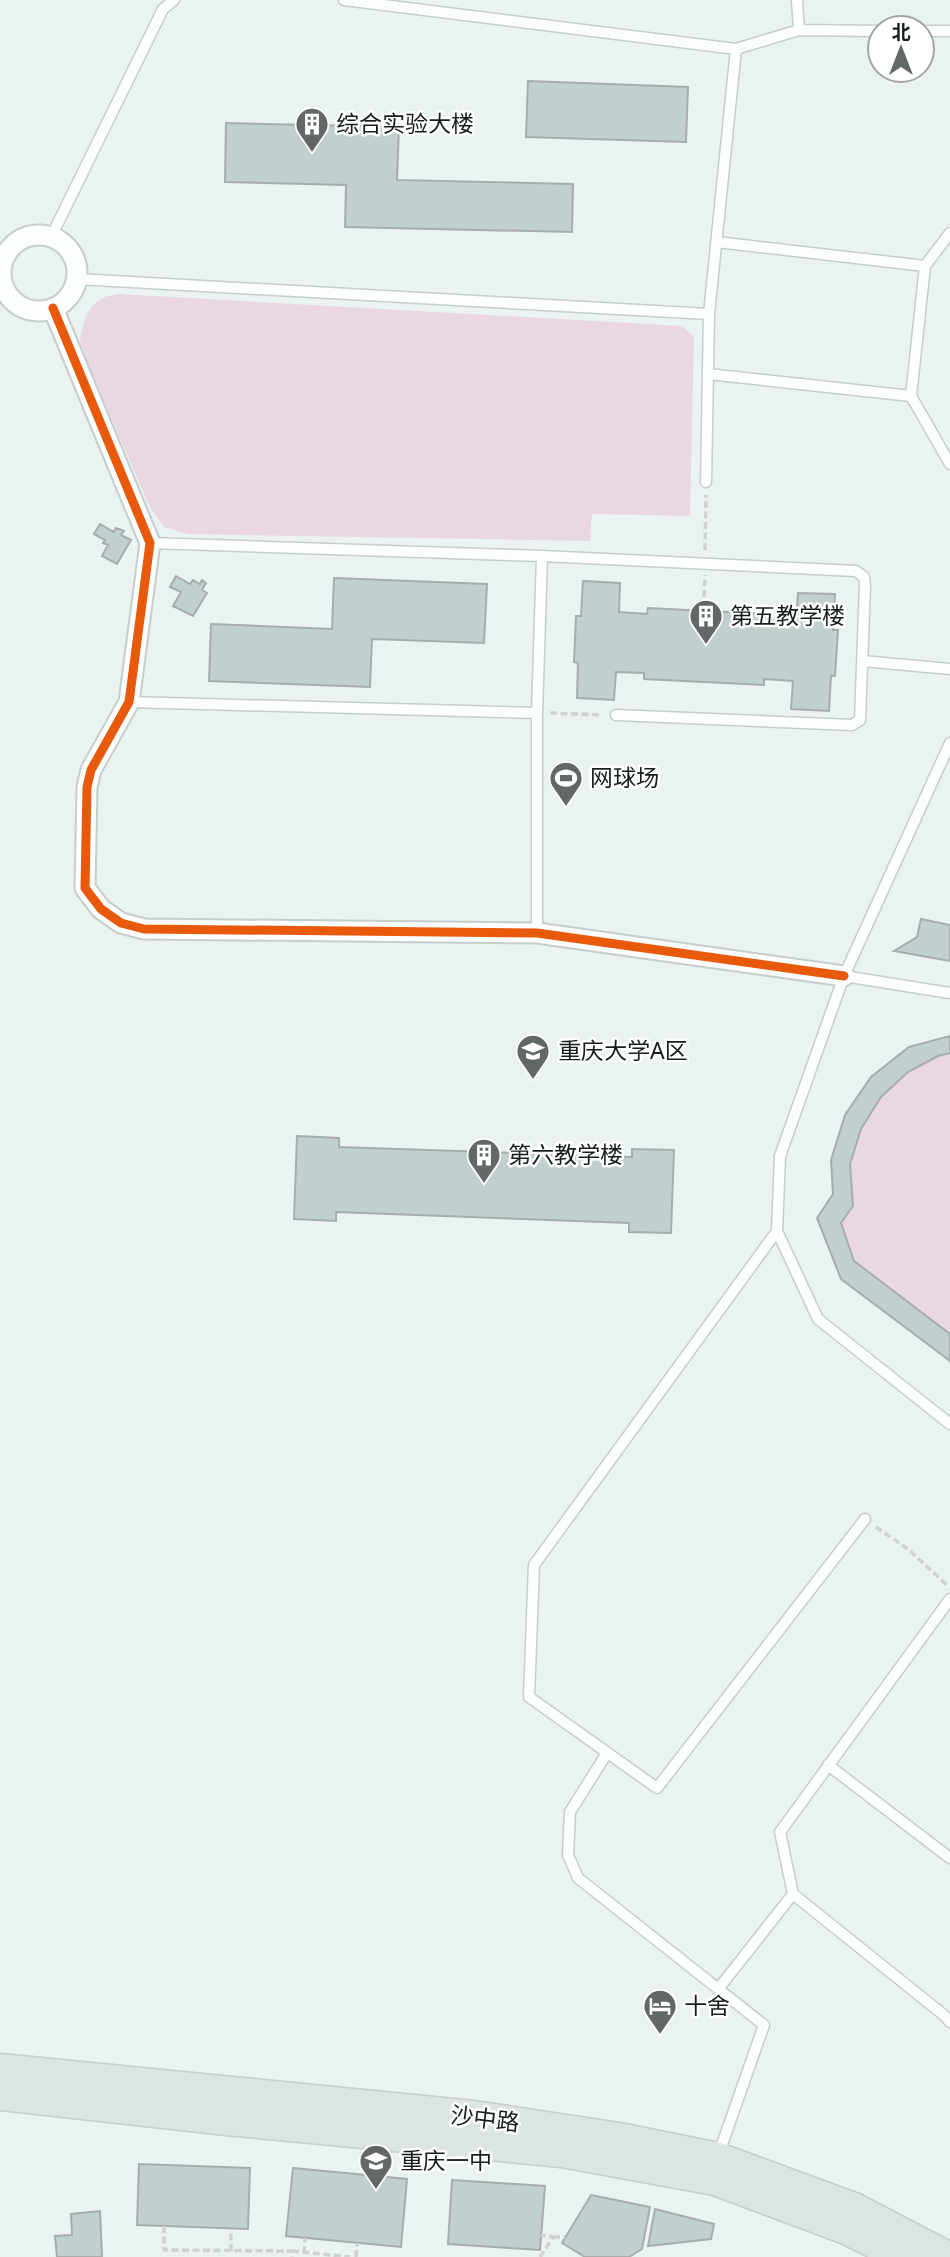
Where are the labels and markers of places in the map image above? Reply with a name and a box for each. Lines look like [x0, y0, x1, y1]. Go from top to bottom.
building icon: 综合实验大楼 [293, 105, 331, 154]
place label: 综合实验大楼 [336, 107, 474, 139]
building icon: 第五教学楼 [687, 597, 725, 646]
place label: 第五教学楼 [730, 599, 845, 631]
sports icon: 网球场 [547, 759, 585, 808]
place label: 网球场 [590, 761, 659, 793]
school or university icon: 重庆大学A区 [514, 1032, 552, 1081]
place label: 重庆大学A区 [558, 1034, 688, 1066]
building icon: 第六教学楼 [465, 1136, 503, 1185]
place label: 第六教学楼 [508, 1138, 623, 1170]
hotel icon: 十舍 [641, 1987, 679, 2036]
place label: 十舍 [684, 1989, 730, 2021]
school or university icon: 重庆一中 [357, 2142, 395, 2191]
place label: 重庆一中 [400, 2144, 492, 2176]

